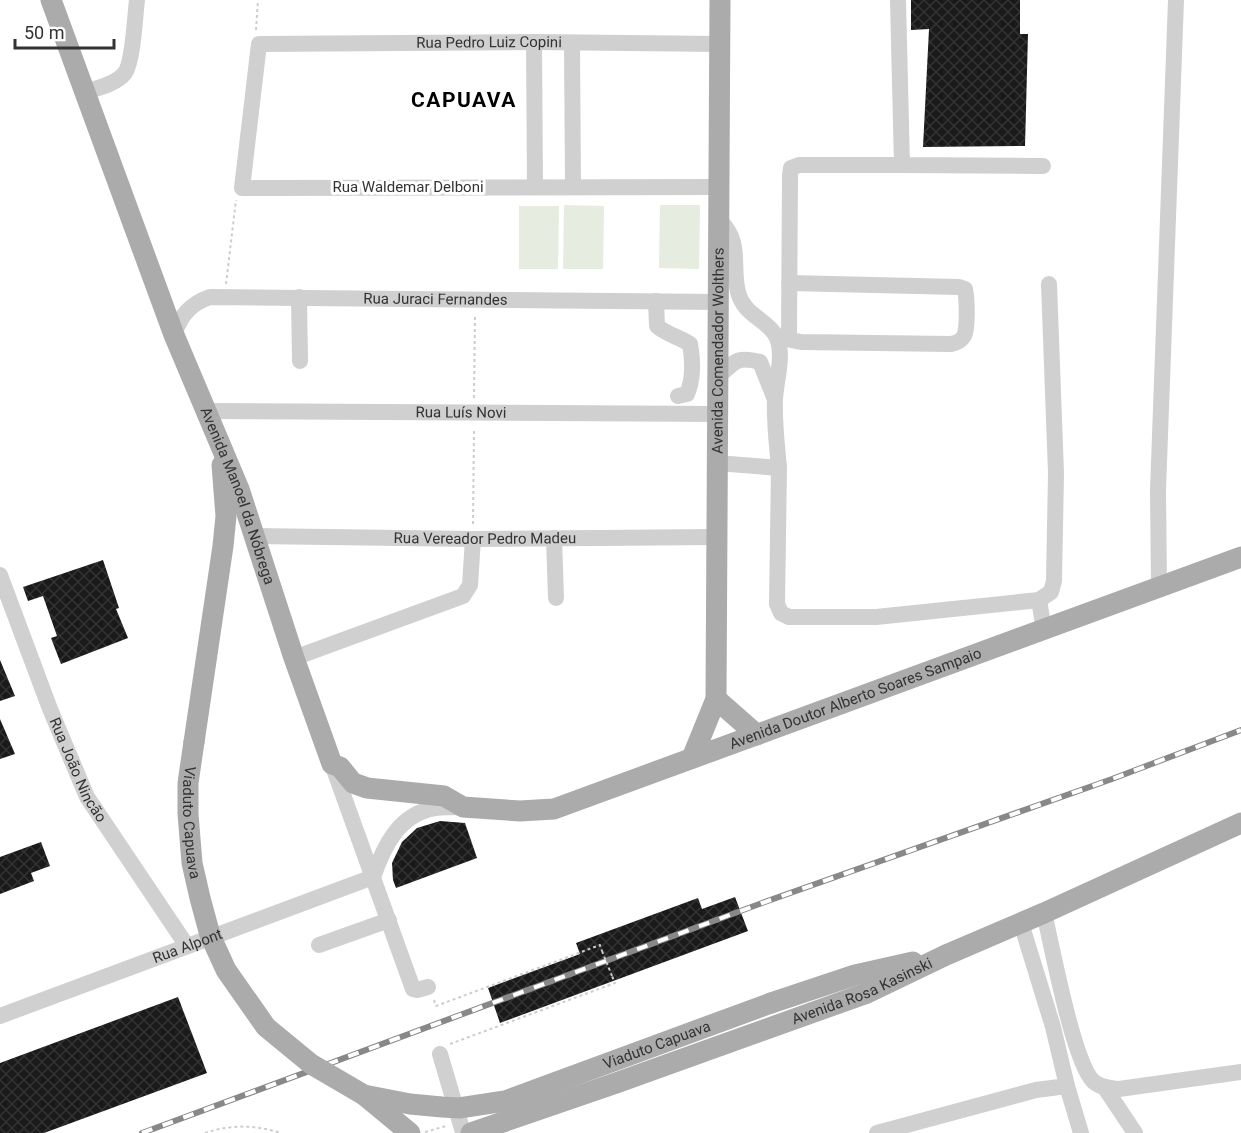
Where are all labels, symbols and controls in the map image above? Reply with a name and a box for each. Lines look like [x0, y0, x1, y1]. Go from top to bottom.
scale bar [15, 12, 114, 50]
text: 50 m [24, 22, 64, 43]
street label: Rua Pedro Luiz Copini [416, 33, 562, 52]
district label: CAPUAVA [411, 88, 517, 112]
street label: Rua Waldemar Delboni [332, 178, 484, 196]
street label: Avenida Comendador Wolthers [708, 247, 728, 454]
street label: Rua Juraci Fernandes [363, 290, 508, 309]
street label: Rua Luís Novi [416, 403, 506, 422]
street label: Avenida Manoel da Nóbrega [196, 404, 278, 587]
street label: Rua Vereador Pedro Madeu [394, 529, 576, 548]
street label: Avenida Doutor Alberto Soares Sampaio [727, 644, 984, 753]
street label: Rua João Nincão [46, 715, 110, 826]
street label: Viaduto Capuava [179, 765, 204, 881]
street label: Rua Alpont [150, 925, 225, 967]
street label: Avenida Rosa Kasinski [789, 954, 935, 1028]
street label: Viaduto Capuava [601, 1017, 713, 1073]

